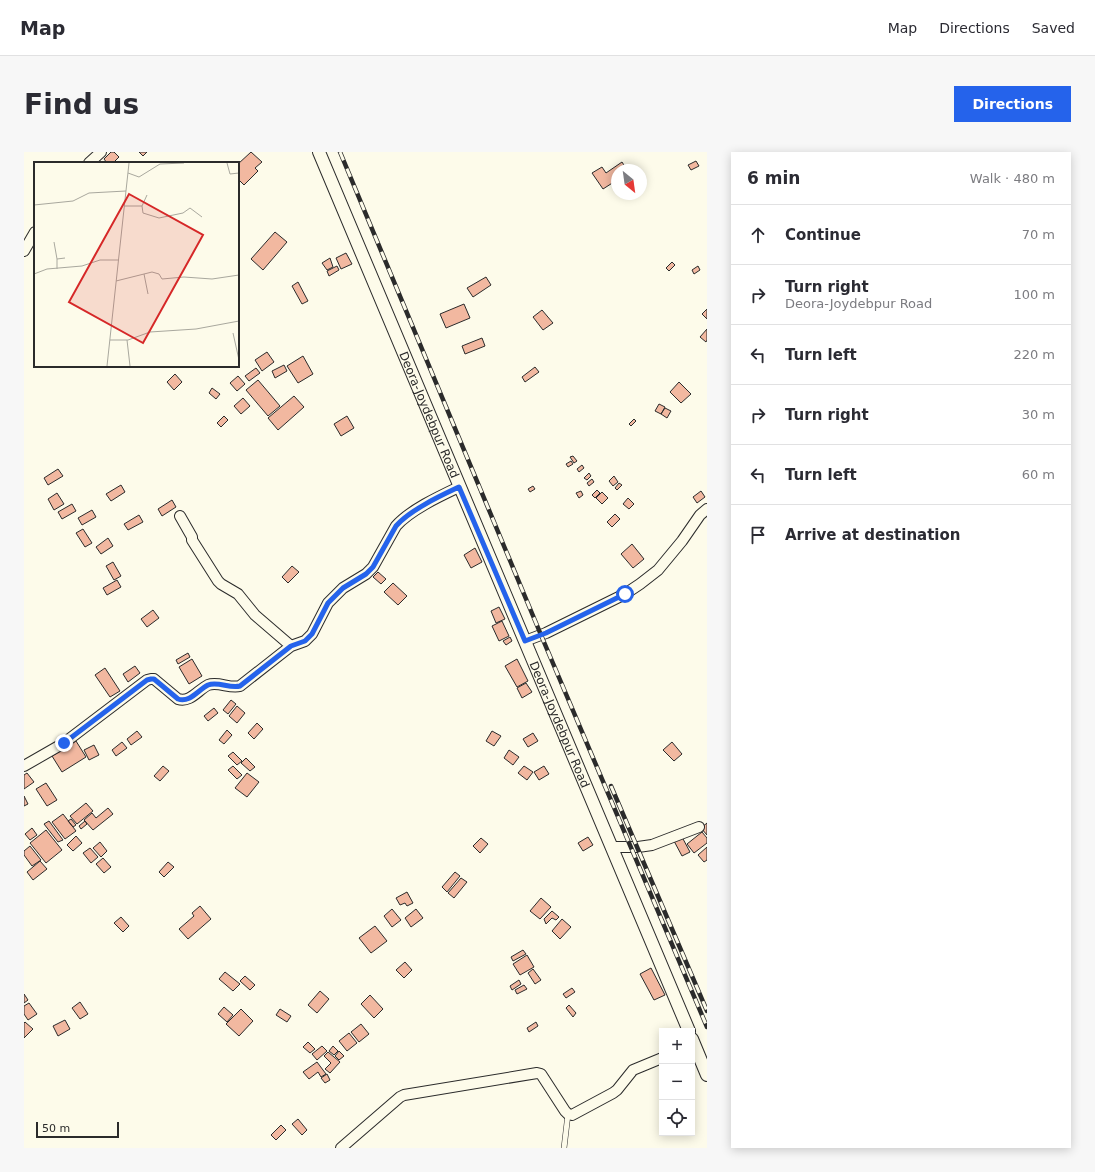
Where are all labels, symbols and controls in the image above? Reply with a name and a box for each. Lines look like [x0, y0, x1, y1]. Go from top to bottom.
text: Map [20, 17, 65, 39]
text: Map [888, 20, 917, 36]
text: Directions [939, 20, 1010, 36]
text: Saved [1032, 20, 1075, 36]
button: Directions [954, 86, 1071, 122]
text: Find us [24, 88, 139, 121]
inset map [34, 162, 239, 367]
north arrow [611, 164, 647, 200]
text: 6 min [747, 168, 800, 188]
text: Walk · 480 m [970, 171, 1055, 186]
icon: ahead [747, 224, 769, 246]
text: Continue [785, 226, 861, 244]
text: 70 m [1022, 227, 1055, 242]
text: Turn right [785, 278, 869, 296]
icon: right [747, 284, 769, 306]
text: 100 m [1013, 287, 1055, 302]
text: Deora-Joydebpur Road [785, 296, 932, 311]
icon: left [747, 344, 769, 366]
text: Turn left [785, 346, 857, 364]
text: 220 m [1013, 347, 1055, 362]
street label: Deora-Joydebpur Road [396, 349, 462, 480]
icon: right [747, 404, 769, 426]
text: Turn right [785, 406, 869, 424]
text: 30 m [1022, 407, 1055, 422]
icon: left [747, 464, 769, 486]
text: Turn left [785, 466, 857, 484]
text: 60 m [1022, 467, 1055, 482]
icon: arrive [747, 524, 769, 546]
text: Arrive at destination [785, 526, 960, 544]
route start [616, 585, 634, 603]
street label: Deora-Joydebpur Road [526, 659, 592, 790]
route end [55, 734, 73, 752]
map controls [659, 1028, 695, 1136]
button: + [659, 1028, 695, 1064]
button: − [659, 1064, 695, 1100]
button: locate [659, 1100, 695, 1136]
scale bar [36, 1120, 119, 1139]
text: 50 m [42, 1122, 70, 1135]

